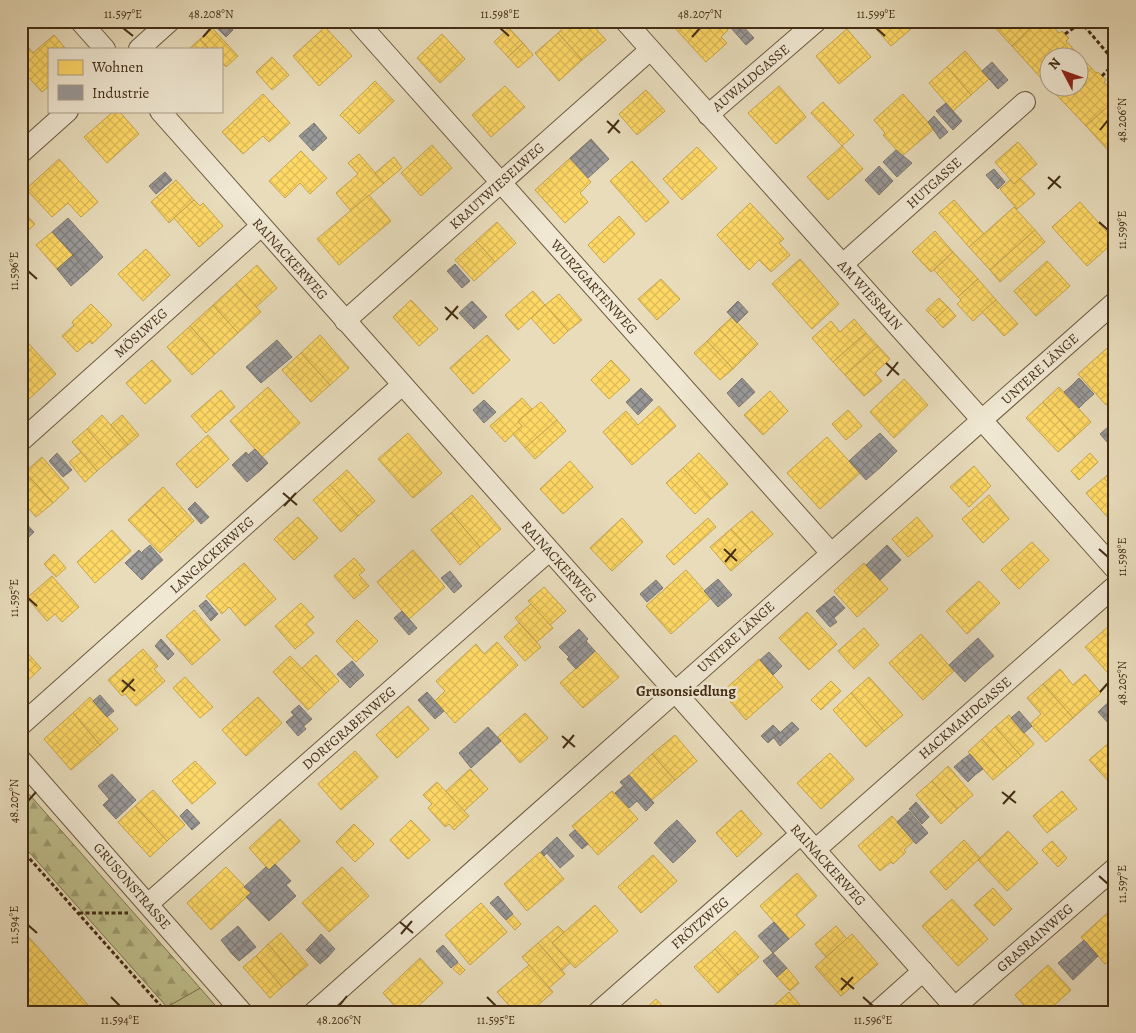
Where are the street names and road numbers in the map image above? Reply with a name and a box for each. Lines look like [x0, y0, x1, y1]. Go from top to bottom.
street label: AUWALDGASSE [708, 40, 794, 117]
street label: KRAUTWIESELWEG [445, 138, 549, 234]
street label: HUTGASSE [902, 153, 966, 213]
street label: RAINACKERWEG [248, 214, 332, 304]
street label: WURZGARTENWEG [546, 235, 642, 339]
street label: AM WIESRAIN [833, 255, 907, 334]
street label: MÖSLWEG [110, 304, 172, 362]
street label: UNTERE LÄNGE [997, 329, 1083, 409]
street label: LANGACKERWEG [166, 512, 258, 598]
street label: RAINACKERWEG [517, 517, 601, 607]
street label: UNTERE LÄNGE [693, 597, 779, 677]
street label: HACKMAHDGASSE [915, 672, 1015, 764]
street label: DORFGRABENWEG [298, 682, 400, 774]
street label: RAINACKERWEG [786, 820, 870, 910]
street label: GRUSONSTRASSE [89, 839, 175, 933]
street label: FRÖTZWEG [667, 893, 733, 953]
street label: GRASRAINWEG [993, 899, 1077, 977]

